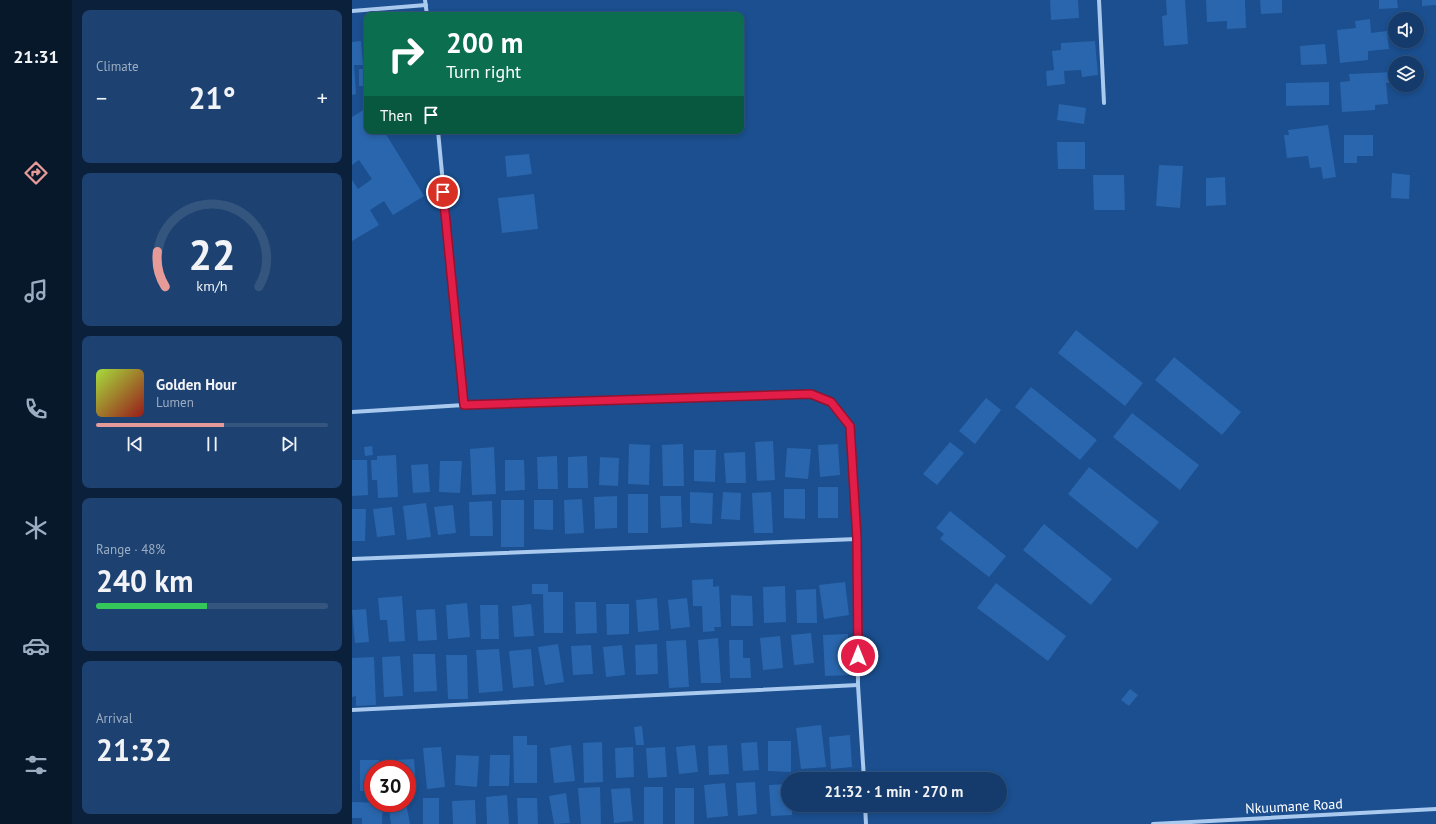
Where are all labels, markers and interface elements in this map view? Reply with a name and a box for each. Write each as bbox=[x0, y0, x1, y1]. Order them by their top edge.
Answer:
map controls bbox=[1388, 12, 1424, 92]
button: sound bbox=[1388, 12, 1424, 48]
text: 200 m bbox=[446, 24, 523, 61]
icon: right bbox=[380, 28, 432, 80]
text: 21:31 bbox=[13, 45, 59, 68]
button: layers bbox=[1388, 56, 1424, 92]
text: Climate bbox=[96, 58, 139, 75]
text: Turn right bbox=[446, 60, 521, 83]
text: 21° bbox=[188, 78, 236, 117]
text: − bbox=[96, 84, 107, 112]
text: + bbox=[317, 84, 328, 112]
icon: arrive bbox=[420, 104, 442, 126]
text: Then bbox=[380, 106, 412, 125]
icon: directions bbox=[22, 159, 50, 187]
pin bbox=[426, 175, 460, 209]
icon: arrive bbox=[432, 181, 454, 203]
text: 22 bbox=[188, 228, 236, 281]
text: km/h bbox=[196, 276, 228, 295]
icon: music bbox=[22, 277, 50, 305]
text: Golden Hour bbox=[156, 375, 236, 394]
text: Lumen bbox=[156, 394, 194, 411]
icon: phone bbox=[22, 395, 50, 423]
icon: previous bbox=[124, 433, 146, 455]
icon: pause bbox=[201, 433, 223, 455]
icon: next bbox=[278, 433, 300, 455]
icon: climate bbox=[22, 514, 50, 542]
text: Range · 48% bbox=[96, 541, 165, 558]
text: 240 km bbox=[96, 561, 194, 600]
icon: car bbox=[22, 632, 50, 660]
position arrow bbox=[837, 635, 879, 677]
text: Arrival bbox=[96, 710, 132, 727]
text: 21:32 bbox=[96, 730, 172, 769]
icon: filters bbox=[22, 751, 50, 779]
speed limit sign: 30 bbox=[364, 760, 416, 812]
text: 21:32 · 1 min · 270 m bbox=[825, 782, 963, 801]
street label: Nkuumane Road bbox=[1245, 794, 1343, 818]

